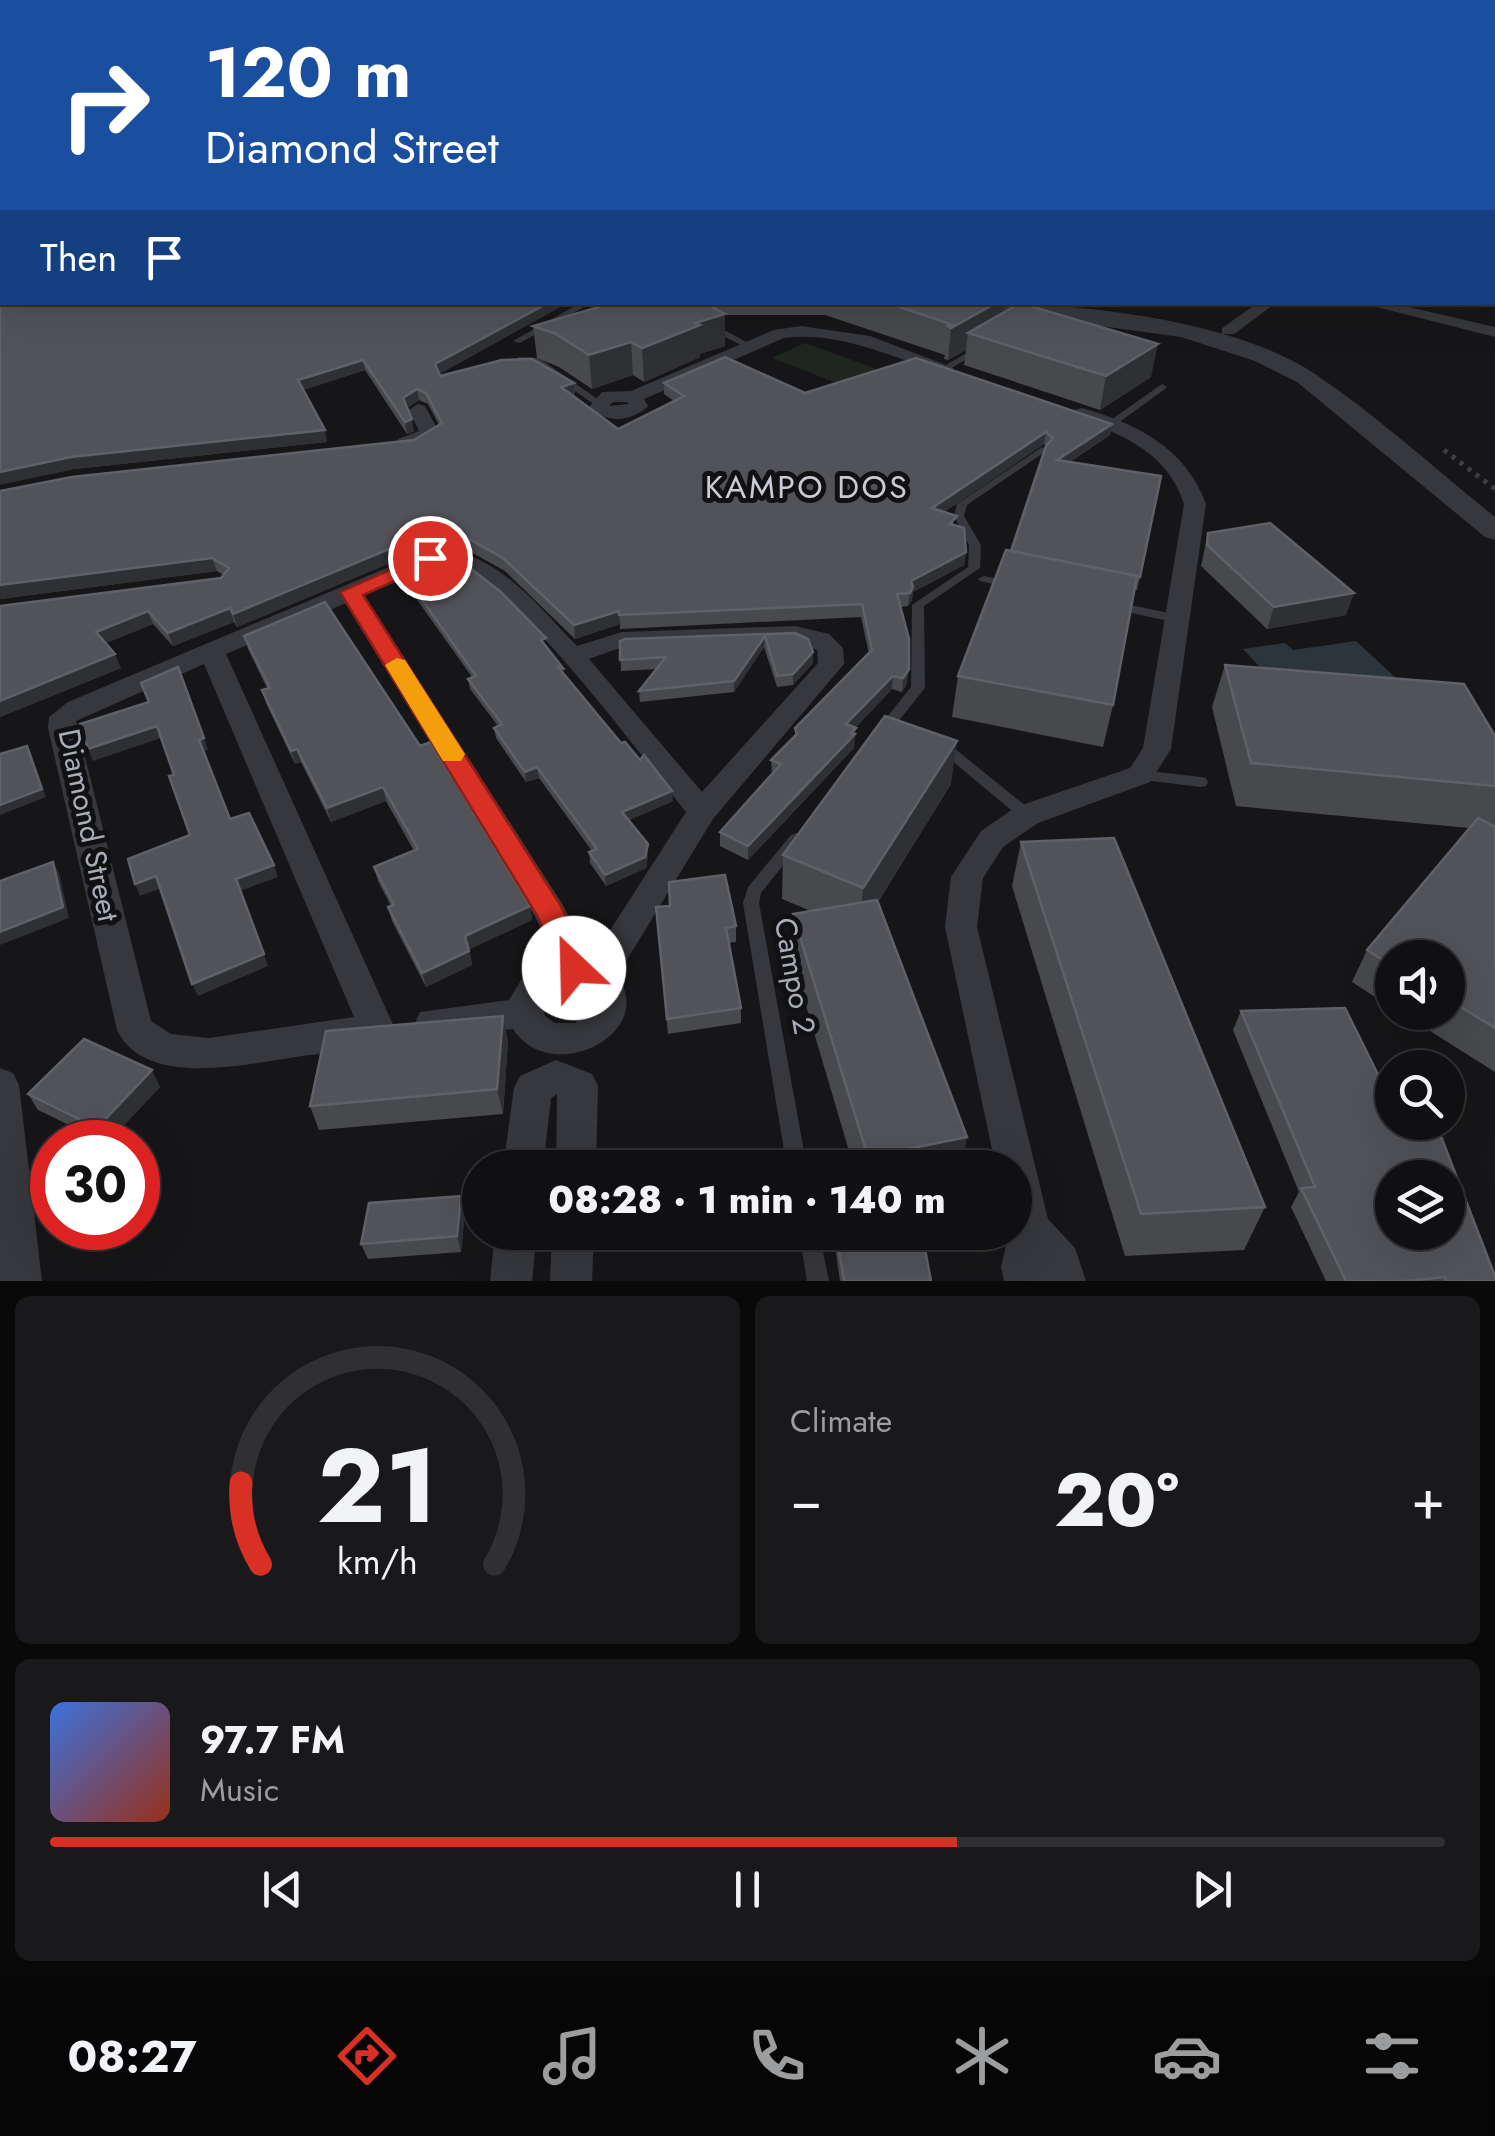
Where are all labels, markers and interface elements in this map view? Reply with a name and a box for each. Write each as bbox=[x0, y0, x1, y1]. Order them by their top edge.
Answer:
text: 120 m bbox=[205, 22, 411, 123]
icon: right bbox=[40, 40, 170, 170]
text: Diamond Street bbox=[205, 115, 499, 180]
text: Then bbox=[40, 230, 117, 285]
icon: arrive bbox=[137, 230, 192, 285]
district label: KAMPO DOS bbox=[705, 464, 909, 510]
pin bbox=[388, 516, 473, 601]
icon: arrive bbox=[403, 531, 458, 586]
street label: Diamond Street bbox=[48, 725, 131, 926]
street label: Campo 2 bbox=[764, 914, 826, 1038]
position arrow bbox=[522, 916, 626, 1020]
map controls bbox=[1375, 940, 1465, 1250]
button: sound bbox=[1375, 940, 1465, 1030]
button: search bbox=[1375, 1050, 1465, 1140]
speed limit sign: 30 bbox=[30, 1120, 160, 1250]
button: layers bbox=[1375, 1160, 1465, 1250]
text: 08:28 · 1 min · 140 m bbox=[548, 1172, 946, 1227]
text: Climate bbox=[790, 1398, 892, 1444]
text: 21 bbox=[317, 1411, 438, 1561]
text: 20° bbox=[1054, 1446, 1179, 1554]
text: − bbox=[790, 1460, 822, 1540]
text: + bbox=[1411, 1460, 1445, 1540]
text: km/h bbox=[337, 1536, 418, 1587]
text: 97.7 FM bbox=[200, 1712, 345, 1767]
text: Music bbox=[200, 1767, 279, 1813]
icon: previous bbox=[255, 1862, 310, 1917]
icon: pause bbox=[720, 1862, 775, 1917]
icon: next bbox=[1185, 1862, 1240, 1917]
icon: directions bbox=[332, 2021, 402, 2091]
icon: music bbox=[537, 2021, 607, 2091]
icon: phone bbox=[742, 2021, 812, 2091]
icon: climate bbox=[947, 2021, 1017, 2091]
icon: car bbox=[1152, 2021, 1222, 2091]
icon: filters bbox=[1357, 2021, 1427, 2091]
text: 08:27 bbox=[68, 2024, 197, 2089]

